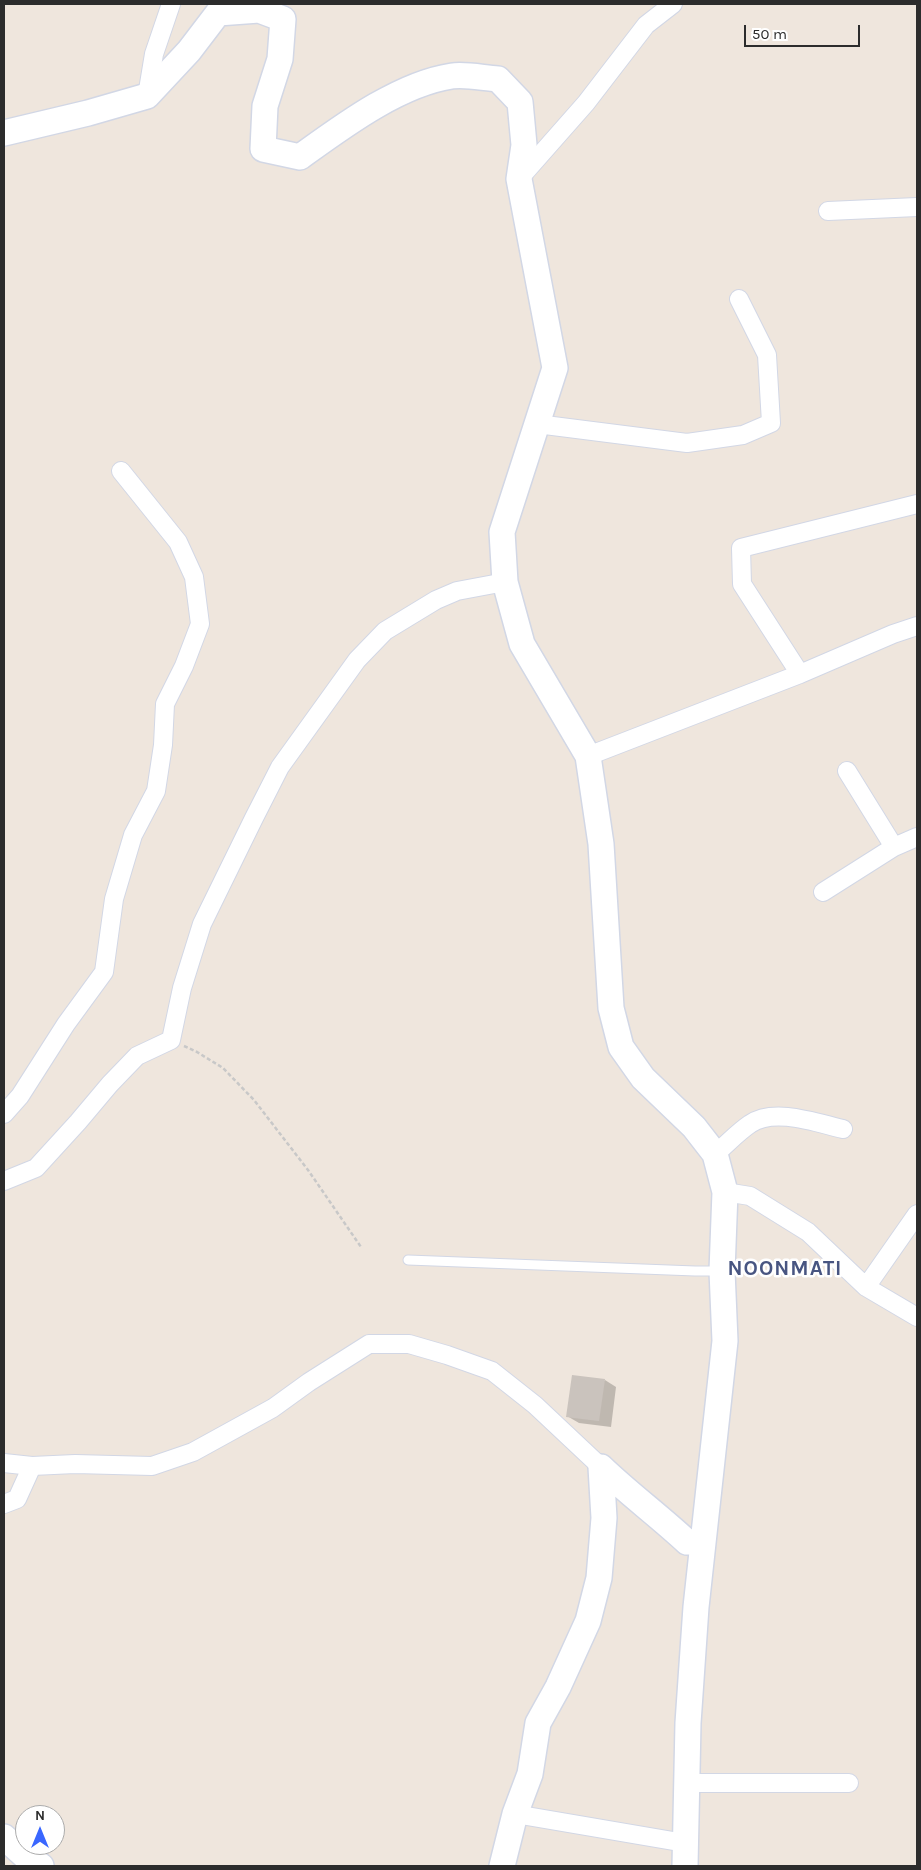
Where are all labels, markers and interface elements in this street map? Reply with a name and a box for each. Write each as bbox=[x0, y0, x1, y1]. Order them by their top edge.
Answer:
scale bar bbox=[746, 15, 862, 47]
text: 50 m bbox=[752, 25, 787, 43]
district label: NOONMATI bbox=[727, 1256, 843, 1282]
north arrow bbox=[15, 1805, 65, 1855]
text: N bbox=[35, 1807, 45, 1824]

